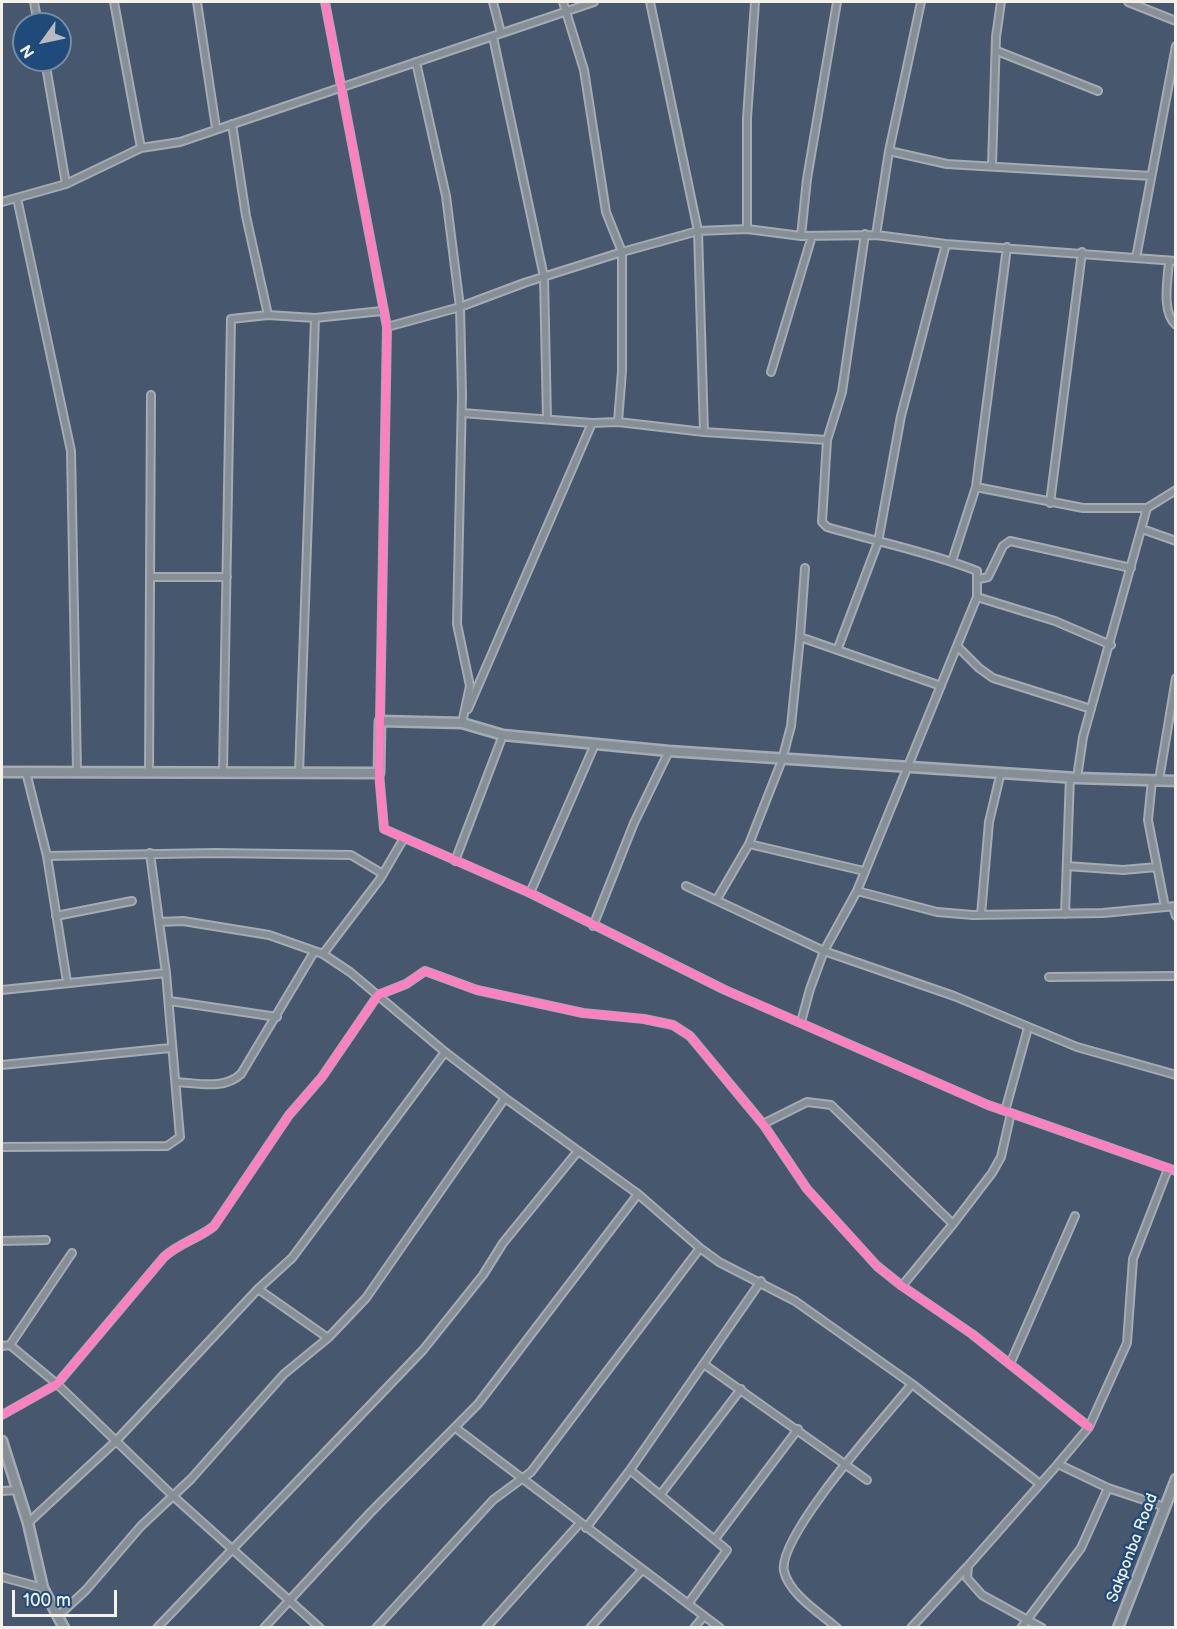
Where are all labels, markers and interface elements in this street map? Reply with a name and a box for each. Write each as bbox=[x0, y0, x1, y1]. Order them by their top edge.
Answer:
north arrow bbox=[12, 12, 72, 72]
text: N bbox=[17, 41, 39, 61]
street label: Sakponba Road bbox=[1103, 1491, 1163, 1605]
scale bar bbox=[15, 1578, 120, 1616]
text: 100 m bbox=[23, 1590, 71, 1611]

